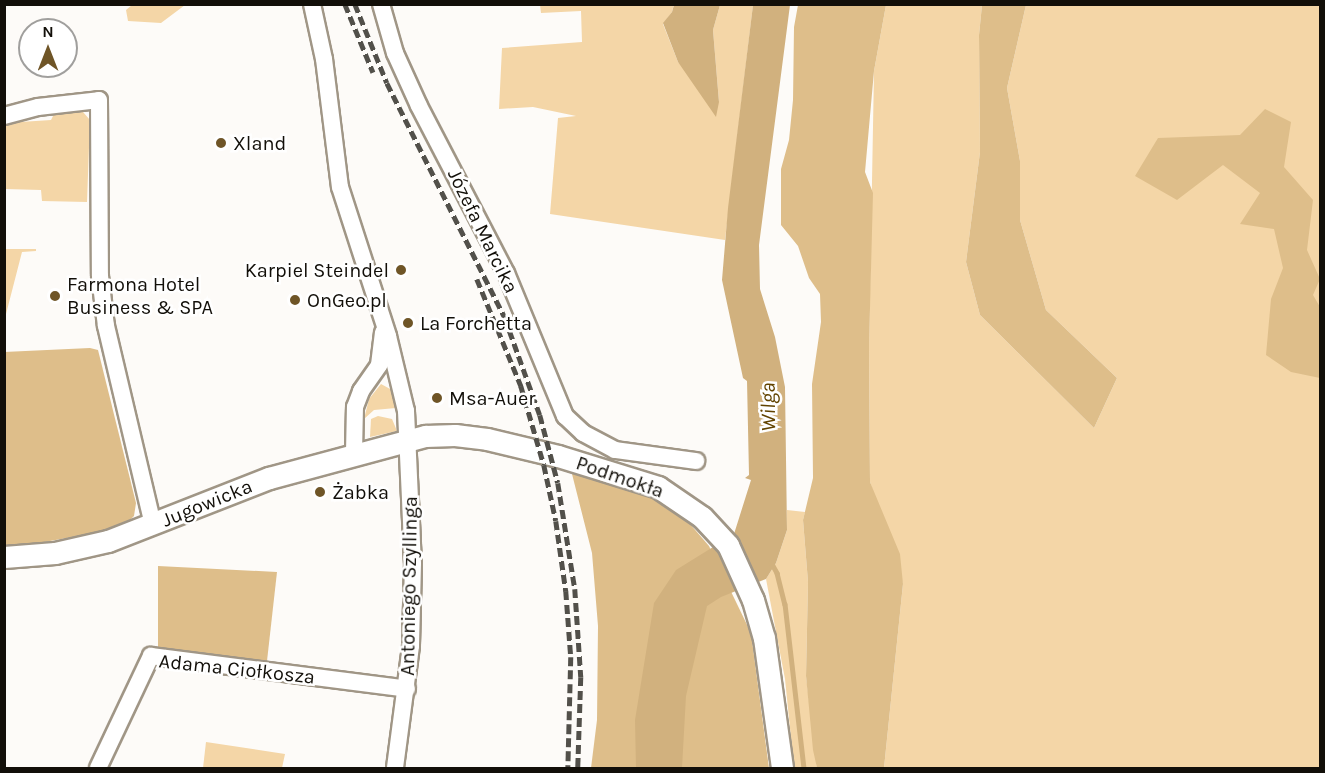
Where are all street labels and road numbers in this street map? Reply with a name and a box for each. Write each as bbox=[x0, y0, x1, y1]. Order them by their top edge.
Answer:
street label: Józefa Marcika bbox=[443, 165, 523, 297]
street label: Podmokła bbox=[573, 451, 667, 503]
street label: Jugowicka bbox=[158, 474, 256, 532]
street label: Antoniego Szyllinga bbox=[395, 496, 423, 676]
street label: Adama Ciołkosza bbox=[158, 649, 316, 689]

